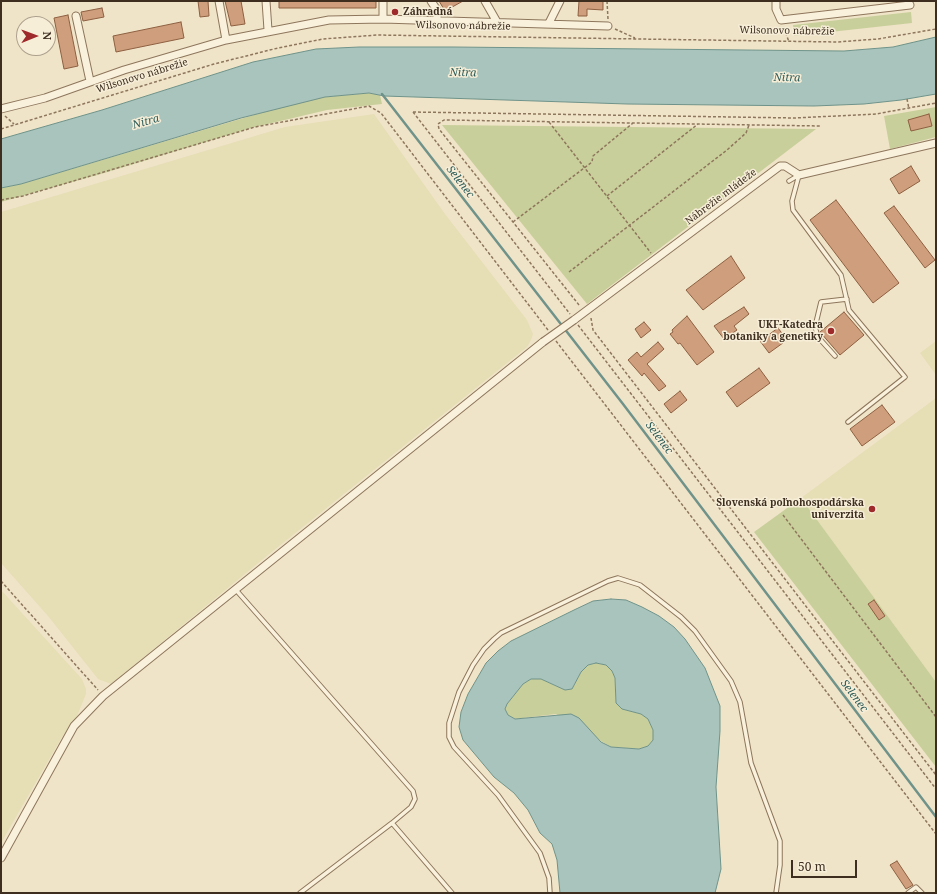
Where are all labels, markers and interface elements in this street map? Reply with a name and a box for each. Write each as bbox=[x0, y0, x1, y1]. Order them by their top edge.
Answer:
place label: Záhradná bbox=[403, 6, 453, 18]
marker: Záhradná bbox=[390, 7, 400, 17]
north arrow bbox=[16, 16, 56, 56]
street label: Wilsonovo nábrežie bbox=[415, 19, 511, 33]
street label: Wilsonovo nábrežie bbox=[739, 24, 835, 38]
text: N bbox=[40, 31, 55, 40]
street label: Wilsonovo nábrežie bbox=[95, 56, 189, 96]
water label: Nitra bbox=[449, 66, 477, 80]
water label: Nitra bbox=[773, 71, 801, 85]
water label: Nitra bbox=[131, 112, 161, 132]
water label: Selenec bbox=[443, 163, 477, 201]
street label: Nábrežie mládeže bbox=[683, 166, 759, 228]
place label: UKF-Katedra botaniky a genetiky bbox=[723, 319, 823, 342]
marker: UKF-Katedra botaniky a genetiky bbox=[826, 326, 836, 336]
water label: Selenec bbox=[642, 419, 676, 457]
place label: Slovenská poľnohospodárska univerzita bbox=[716, 497, 864, 520]
marker: Slovenská poľnohospodárska univerzita bbox=[867, 504, 877, 514]
water label: Selenec bbox=[837, 677, 871, 715]
scale bar bbox=[793, 852, 859, 878]
text: 50 m bbox=[798, 858, 826, 875]

